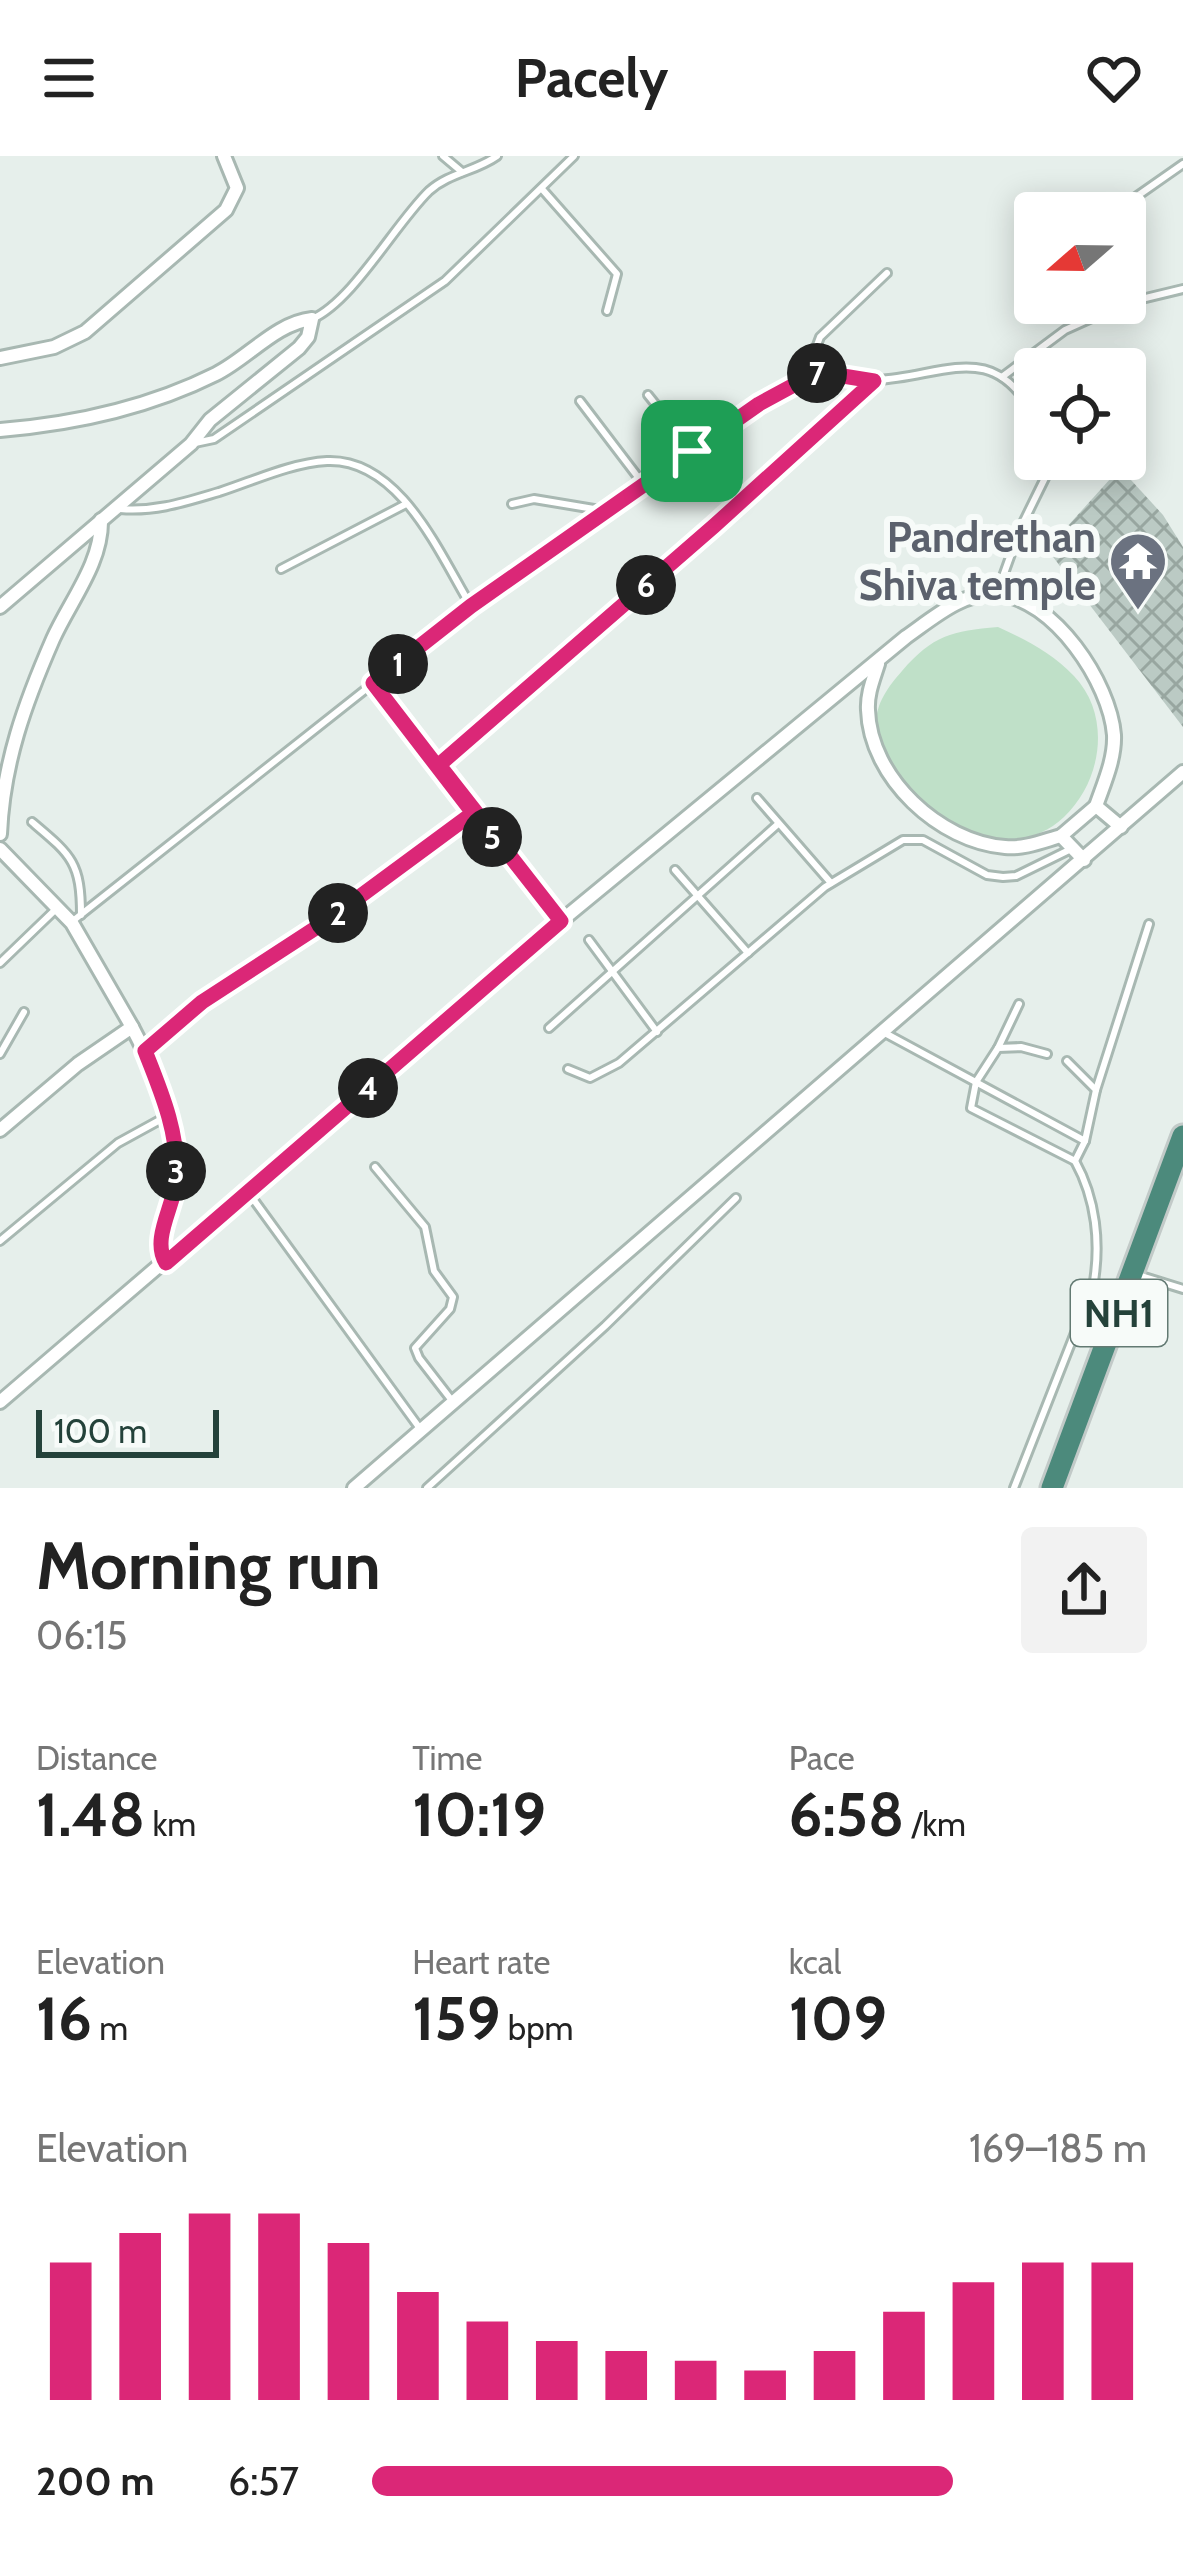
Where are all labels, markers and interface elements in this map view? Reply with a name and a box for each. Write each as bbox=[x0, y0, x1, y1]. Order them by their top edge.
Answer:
icon: menu bbox=[36, 45, 102, 111]
text: Pacely bbox=[515, 45, 668, 111]
icon: heart bbox=[1081, 45, 1147, 111]
north arrow bbox=[1014, 192, 1146, 324]
map controls bbox=[1014, 192, 1146, 480]
pin: 7 bbox=[787, 343, 847, 403]
button: locate bbox=[1014, 348, 1146, 480]
text: 7 bbox=[809, 353, 825, 393]
pin bbox=[641, 400, 743, 502]
icon: arrive bbox=[659, 418, 725, 484]
place label: Pandrethan Shiva temple bbox=[859, 511, 1096, 611]
temple icon: Pandrethan Shiva temple bbox=[1107, 530, 1169, 612]
pin: 6 bbox=[616, 555, 676, 615]
text: 6 bbox=[637, 565, 655, 605]
pin: 1 bbox=[368, 634, 428, 694]
text: 1 bbox=[392, 644, 404, 684]
pin: 5 bbox=[462, 807, 522, 867]
text: 5 bbox=[483, 817, 501, 857]
pin: 2 bbox=[308, 883, 368, 943]
text: 2 bbox=[329, 893, 347, 933]
pin: 4 bbox=[338, 1058, 398, 1118]
text: 4 bbox=[358, 1068, 378, 1108]
pin: 3 bbox=[146, 1141, 206, 1201]
text: 3 bbox=[167, 1151, 185, 1191]
road number: NH1 bbox=[1071, 1280, 1167, 1346]
scale bar bbox=[36, 1404, 219, 1457]
text: 100 m bbox=[54, 1411, 147, 1451]
text: Morning run bbox=[36, 1525, 381, 1606]
button: share bbox=[1021, 1527, 1147, 1653]
text: 06:15 bbox=[36, 1611, 127, 1659]
text: Distance bbox=[36, 1738, 157, 1778]
text: Time bbox=[412, 1738, 482, 1778]
text: Pace bbox=[789, 1738, 855, 1778]
text: 1.48 bbox=[36, 1778, 145, 1851]
text: 10:19 bbox=[412, 1778, 546, 1851]
text: 6:58 bbox=[789, 1778, 904, 1851]
text: km bbox=[145, 1804, 196, 1844]
text: /km bbox=[904, 1804, 966, 1844]
text: Elevation bbox=[36, 1942, 165, 1982]
text: Heart rate bbox=[412, 1942, 550, 1982]
text: kcal bbox=[789, 1942, 841, 1982]
text: 16 bbox=[36, 1982, 92, 2055]
text: 159 bbox=[412, 1982, 500, 2055]
text: 109 bbox=[789, 1982, 887, 2055]
text: m bbox=[92, 2008, 128, 2048]
text: bpm bbox=[500, 2008, 573, 2048]
text: Elevation bbox=[36, 2124, 188, 2172]
text: 169–185 m bbox=[969, 2124, 1147, 2172]
text: 200 m bbox=[36, 2457, 154, 2505]
text: 6:57 bbox=[228, 2457, 299, 2505]

